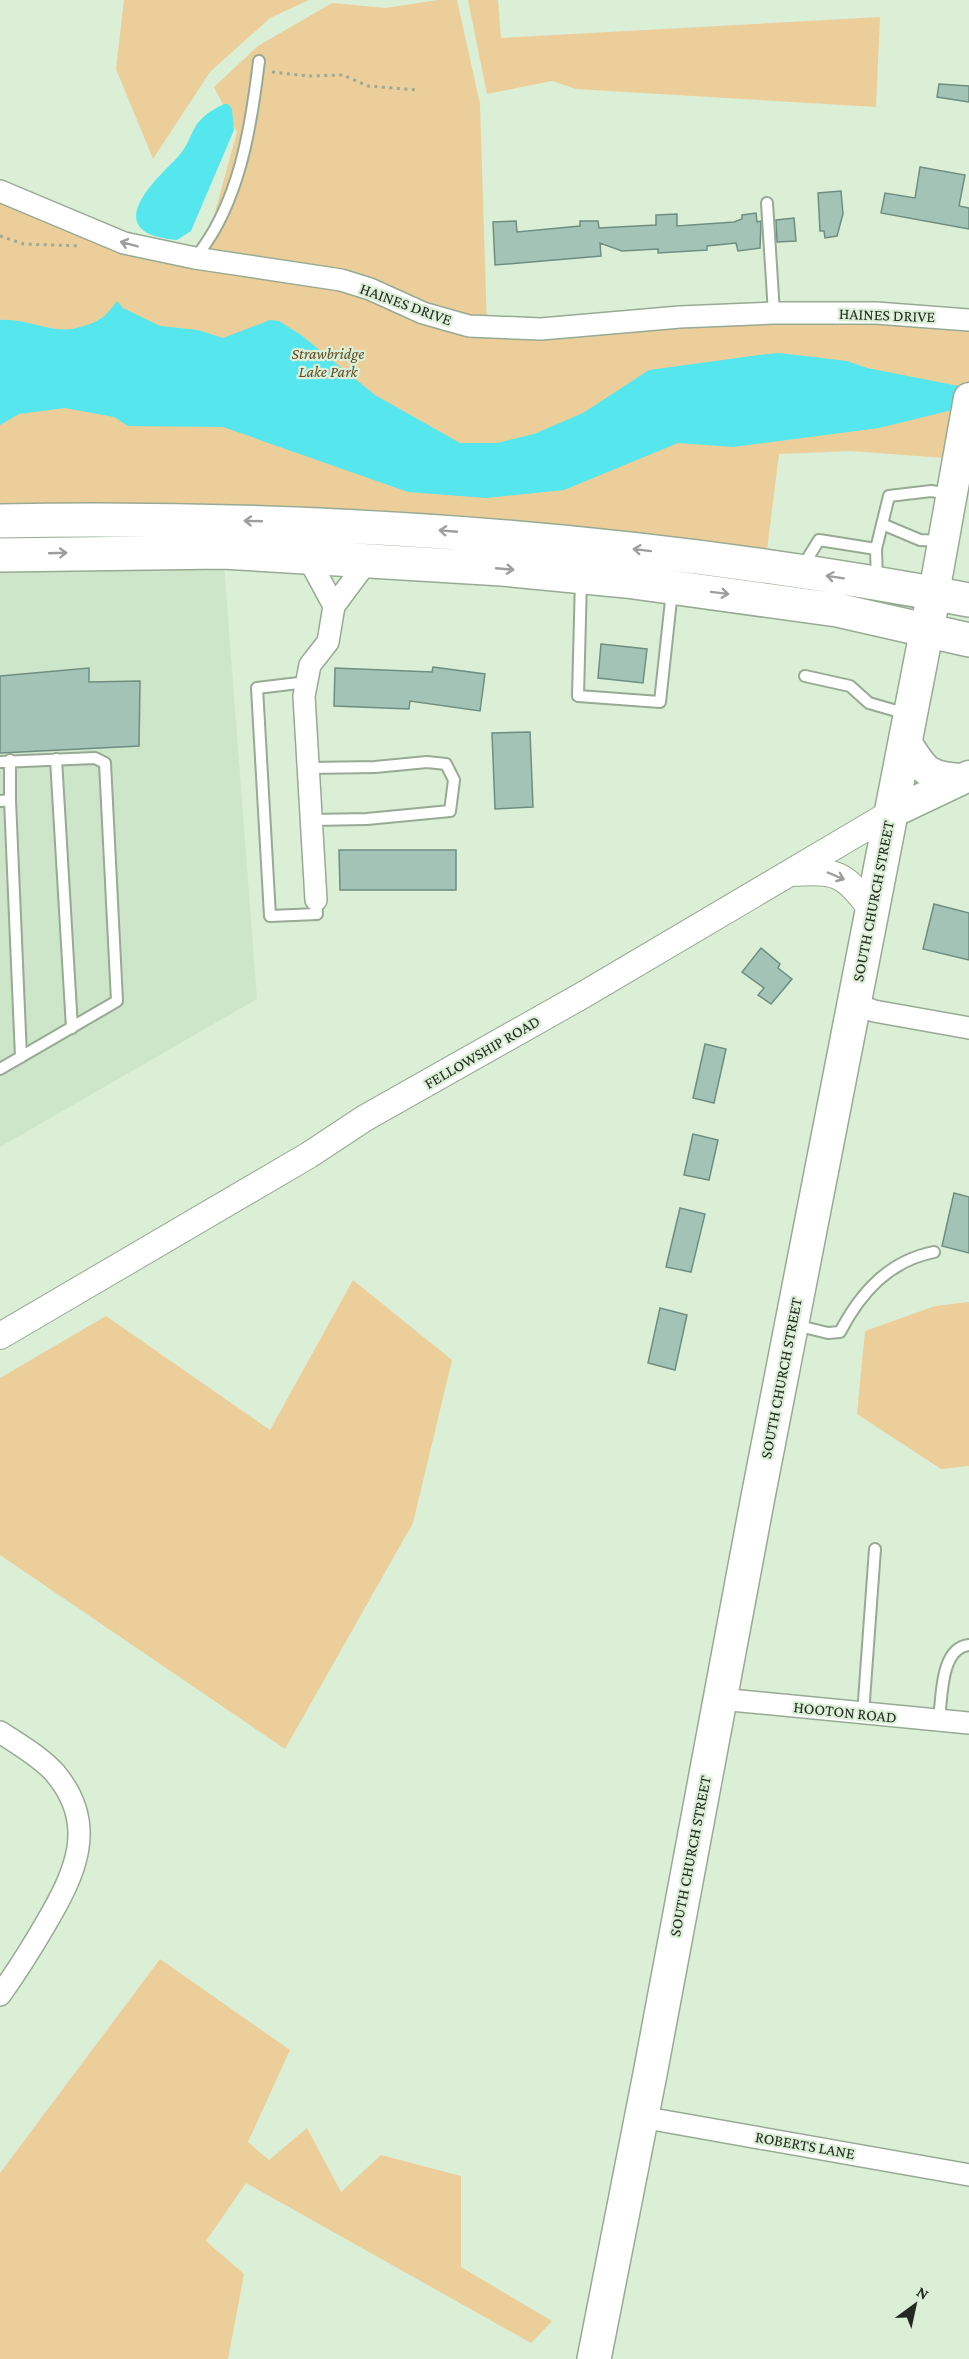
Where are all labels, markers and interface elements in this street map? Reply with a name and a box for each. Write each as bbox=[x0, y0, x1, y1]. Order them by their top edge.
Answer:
one-way arrow bbox=[120, 238, 139, 249]
street label: HAINES DRIVE bbox=[358, 280, 454, 329]
street label: HAINES DRIVE bbox=[839, 305, 936, 325]
park label: Strawbridge Lake Park bbox=[292, 345, 364, 380]
one-way arrow bbox=[244, 516, 264, 527]
one-way arrow bbox=[439, 525, 459, 536]
one-way arrow bbox=[633, 544, 653, 555]
one-way arrow bbox=[48, 548, 68, 559]
one-way arrow bbox=[494, 564, 514, 575]
one-way arrow bbox=[826, 571, 846, 582]
one-way arrow bbox=[709, 588, 729, 599]
street label: SOUTH CHURCH STREET bbox=[849, 819, 897, 983]
one-way arrow bbox=[827, 871, 845, 882]
street label: FELLOWSHIP ROAD bbox=[421, 1012, 543, 1092]
street label: SOUTH CHURCH STREET bbox=[757, 1296, 805, 1460]
street label: HOOTON ROAD bbox=[793, 1698, 897, 1726]
street label: SOUTH CHURCH STREET bbox=[666, 1774, 714, 1938]
street label: ROBERTS LANE bbox=[754, 2128, 856, 2162]
north arrow bbox=[885, 2275, 945, 2335]
text: N bbox=[914, 2283, 932, 2303]

